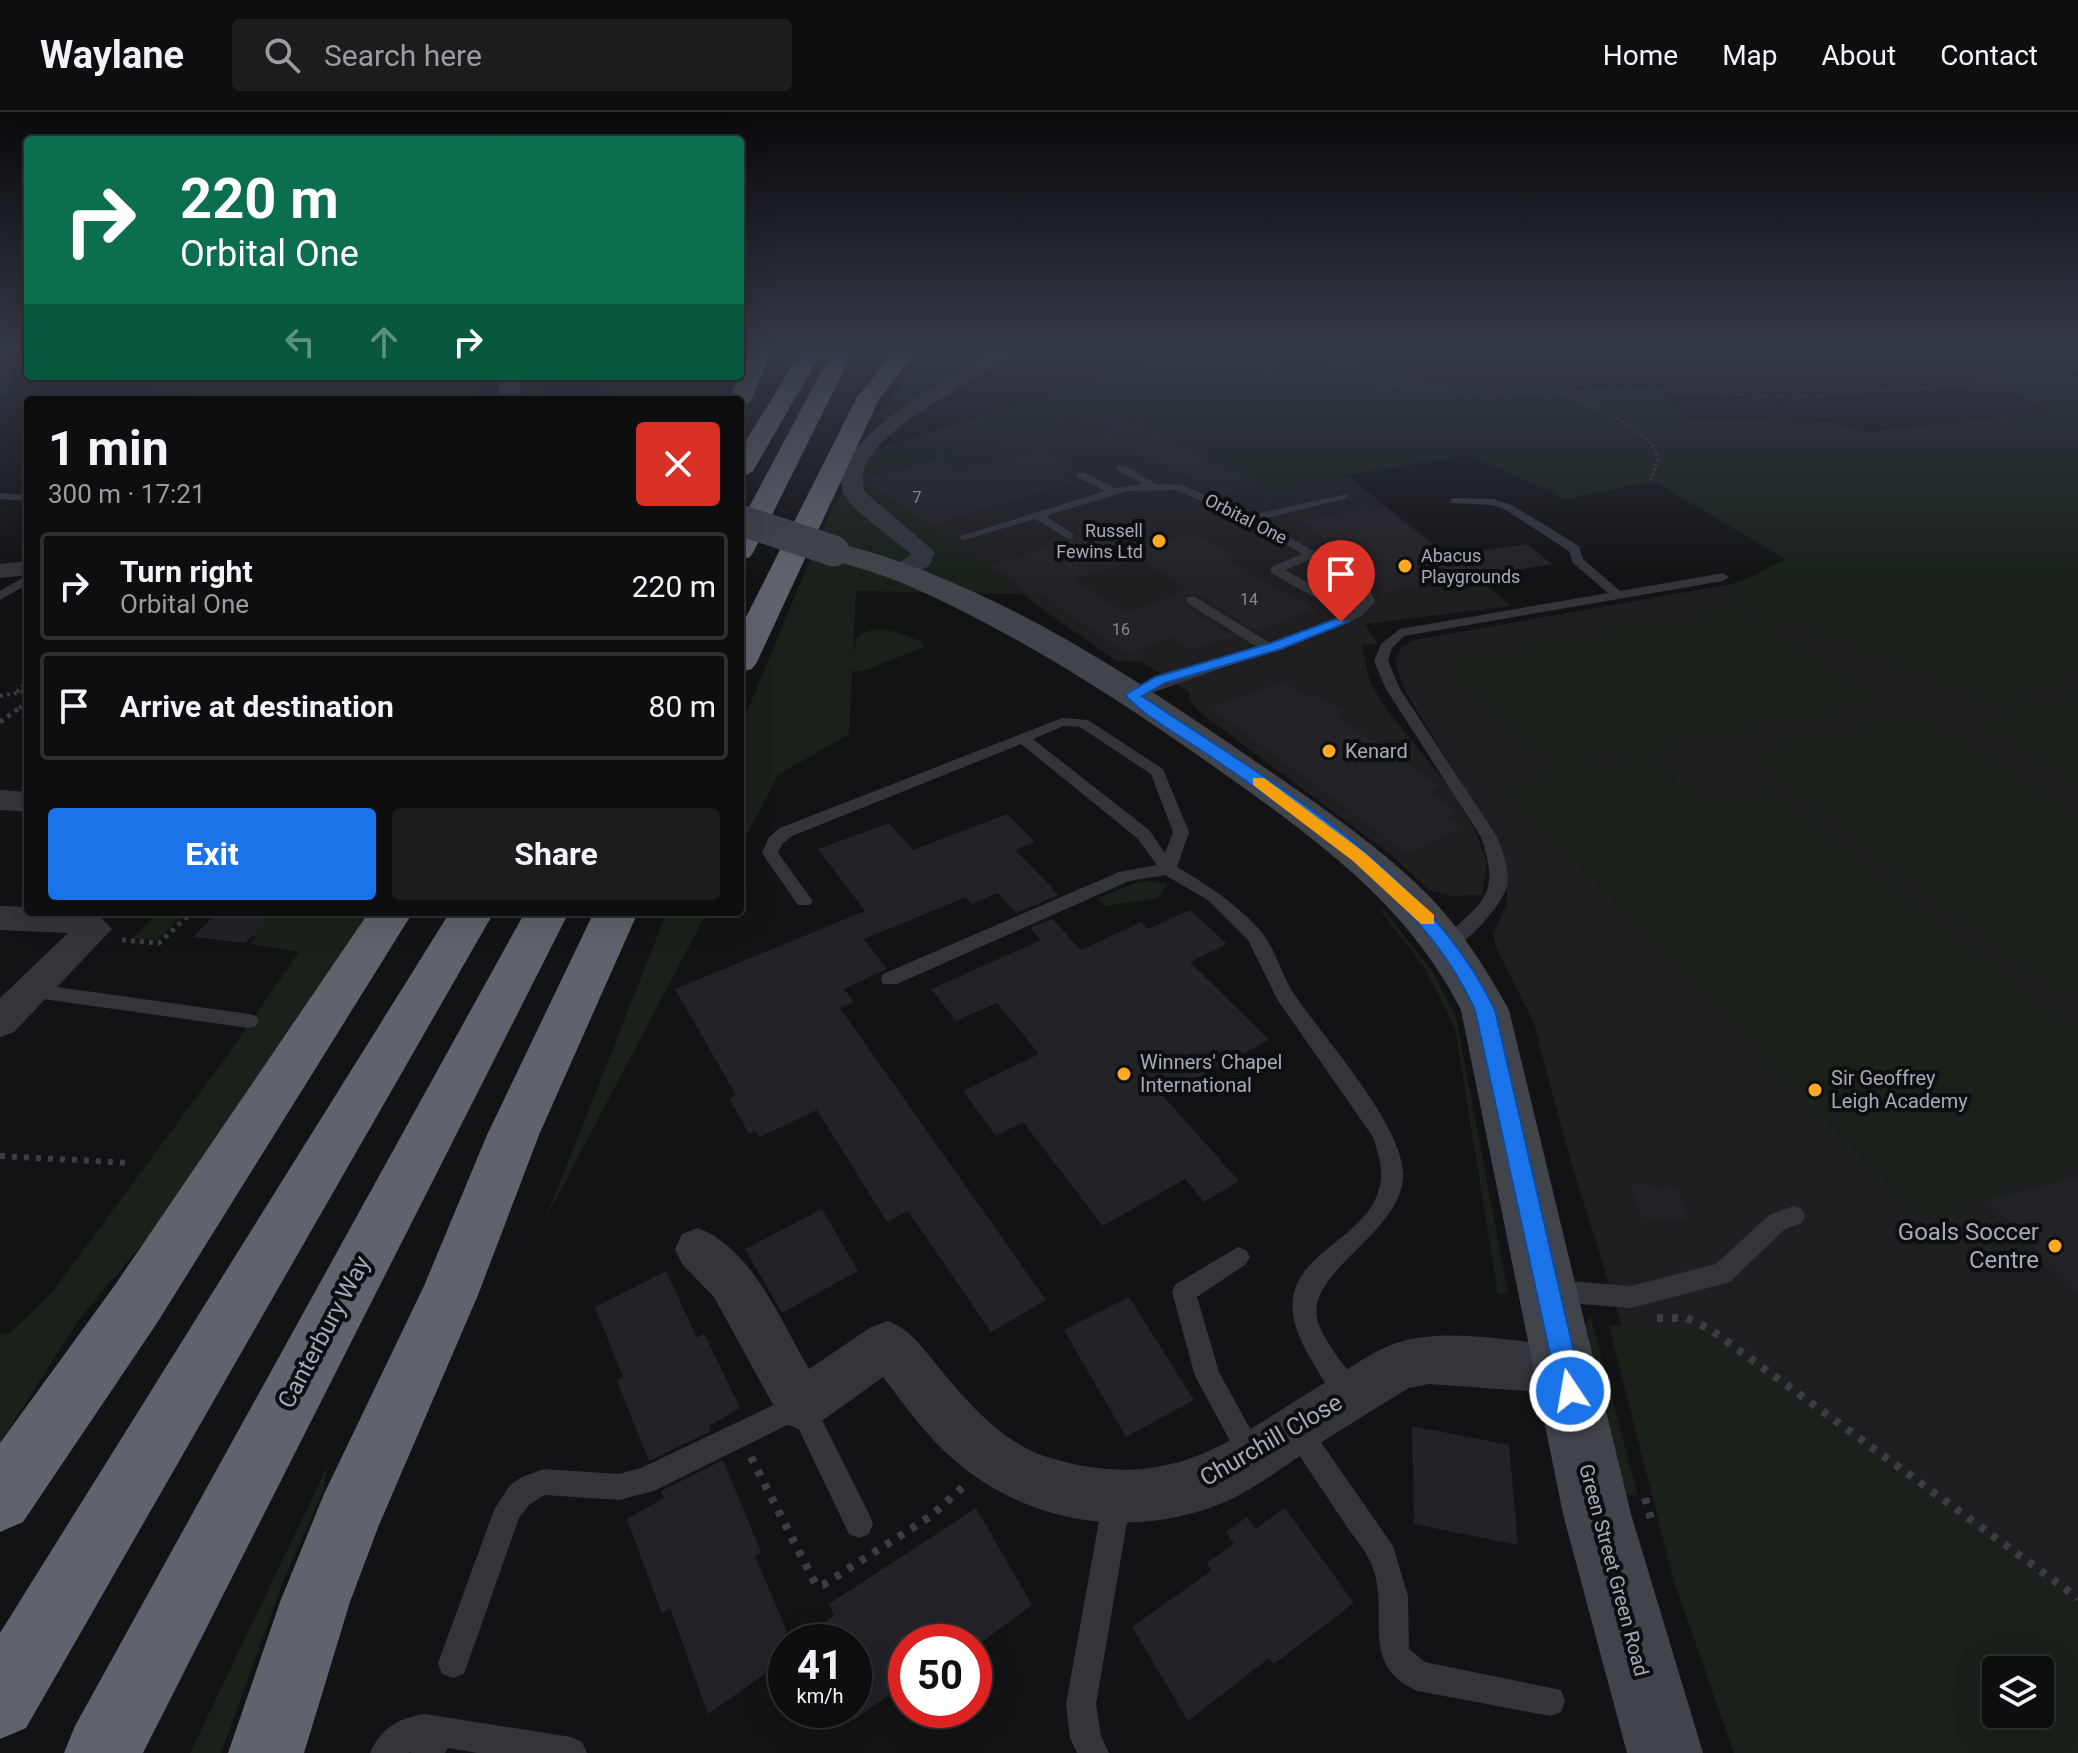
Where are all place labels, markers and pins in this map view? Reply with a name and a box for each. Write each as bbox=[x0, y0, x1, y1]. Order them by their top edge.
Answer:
place label: Russell Fewins Ltd bbox=[1056, 520, 1143, 562]
marker: Russell Fewins Ltd bbox=[1150, 532, 1168, 550]
pin bbox=[1307, 540, 1375, 622]
place label: Abacus Playgrounds bbox=[1421, 545, 1520, 587]
marker: Abacus Playgrounds bbox=[1396, 557, 1414, 575]
place label: Kenard bbox=[1345, 739, 1408, 763]
marker: Kenard bbox=[1320, 742, 1338, 760]
place label: Winners' Chapel International bbox=[1140, 1050, 1282, 1097]
marker: Winners' Chapel International bbox=[1115, 1065, 1133, 1083]
place label: Sir Geoffrey Leigh Academy bbox=[1831, 1066, 1968, 1113]
marker: Sir Geoffrey Leigh Academy bbox=[1806, 1081, 1824, 1099]
place label: Goals Soccer Centre bbox=[1898, 1218, 2039, 1274]
marker: Goals Soccer Centre bbox=[2046, 1237, 2064, 1255]

